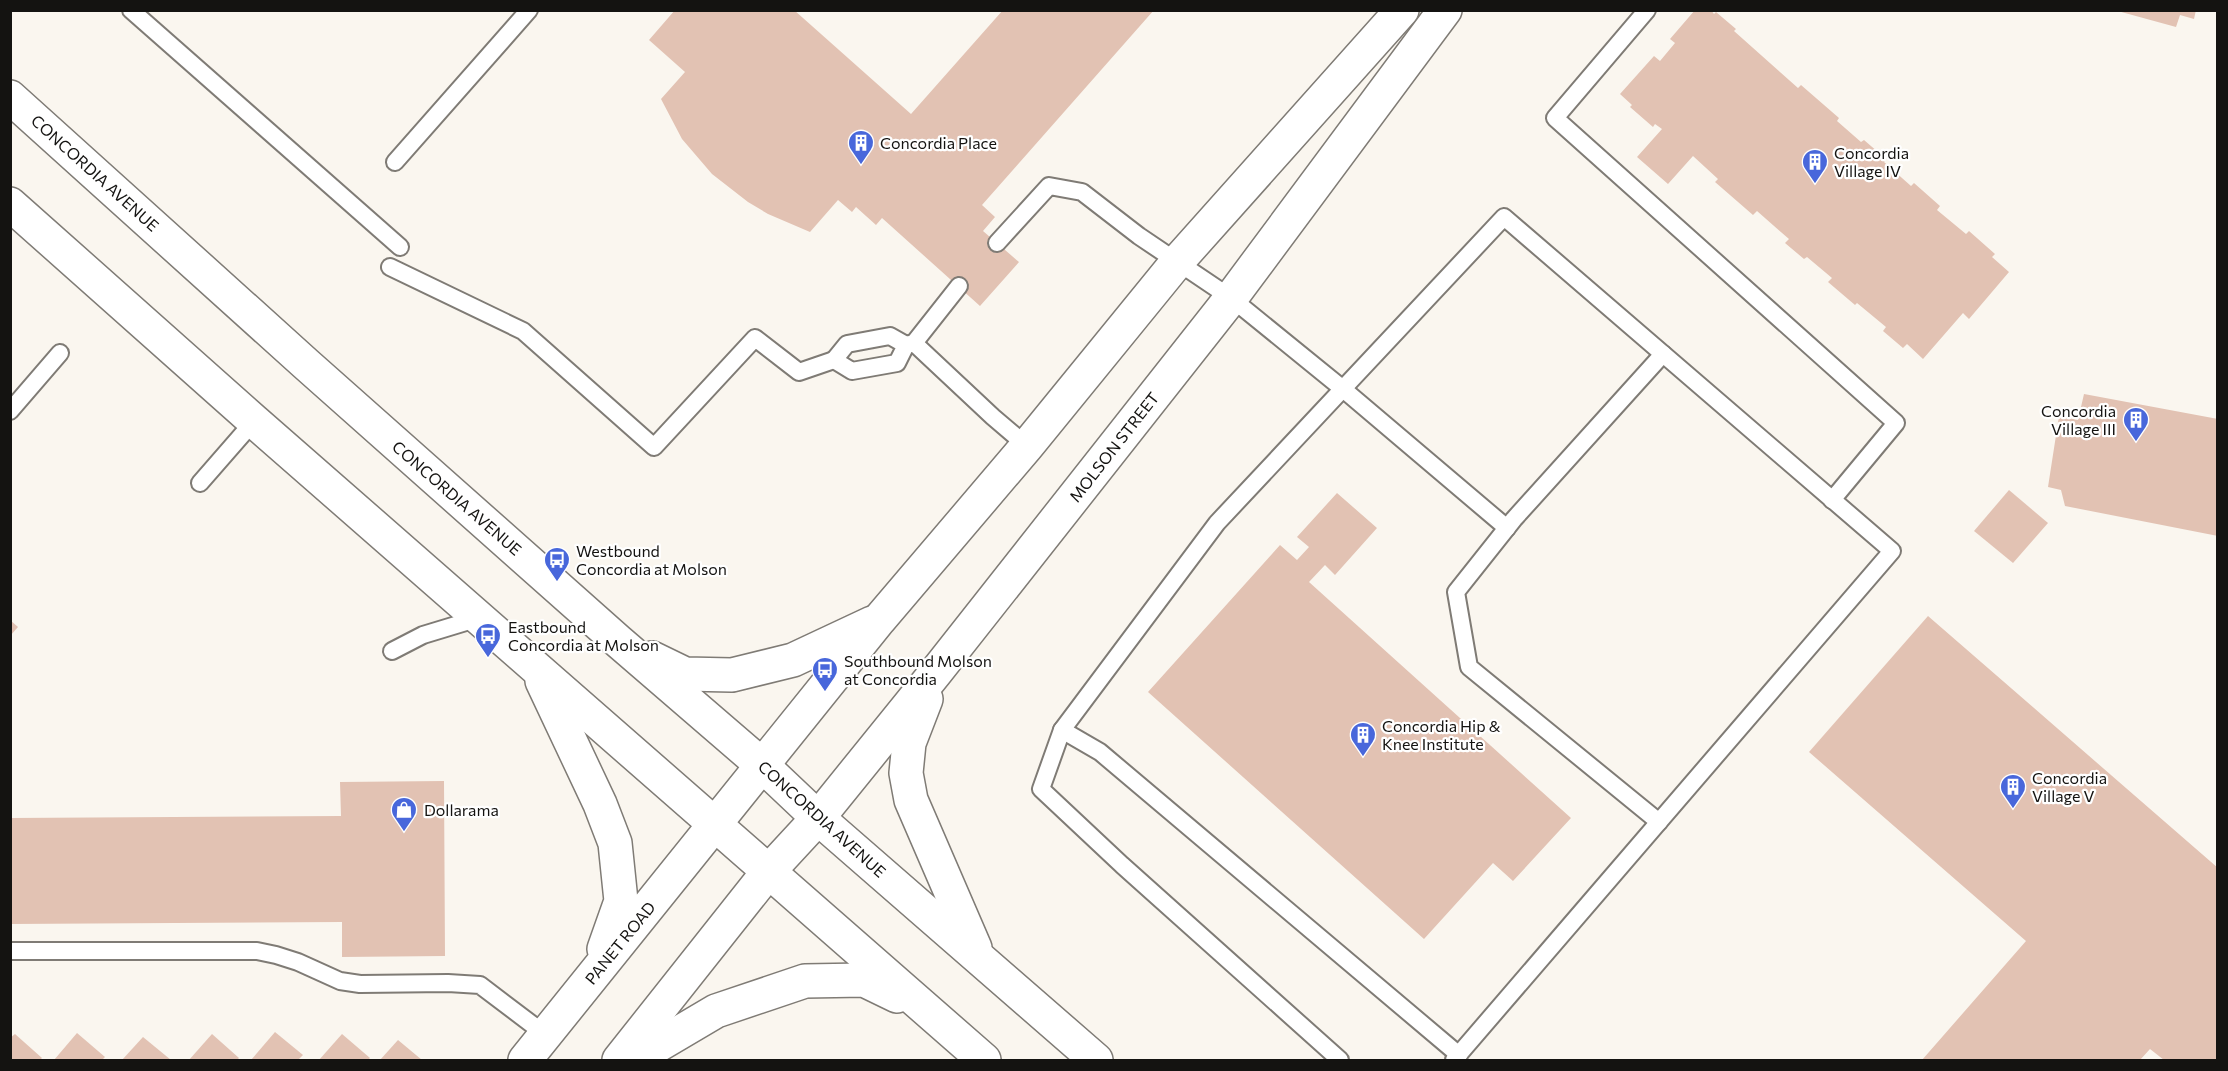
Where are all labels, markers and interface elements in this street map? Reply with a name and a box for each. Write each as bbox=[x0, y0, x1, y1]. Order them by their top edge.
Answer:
street label: CONCORDIA AVENUE bbox=[28, 110, 163, 235]
building icon: Concordia Place bbox=[846, 128, 876, 166]
place label: Concordia Place bbox=[880, 133, 997, 152]
place label: Concordia Village IV bbox=[1834, 143, 1909, 180]
building icon: Concordia Village IV bbox=[1800, 147, 1830, 185]
street label: MOLSON STREET bbox=[1065, 388, 1162, 505]
place label: Concordia Village III bbox=[2041, 401, 2116, 438]
building icon: Concordia Village III bbox=[2121, 405, 2151, 443]
street label: CONCORDIA AVENUE bbox=[389, 436, 526, 559]
place label: Westbound Concordia at Molson bbox=[576, 541, 727, 578]
bus stop icon: Westbound Concordia at Molson bbox=[542, 545, 572, 583]
place label: Eastbound Concordia at Molson bbox=[508, 617, 659, 654]
bus stop icon: Eastbound Concordia at Molson bbox=[473, 621, 503, 659]
place label: Southbound Molson at Concordia bbox=[844, 651, 992, 688]
bus stop icon: Southbound Molson at Concordia bbox=[810, 655, 840, 693]
place label: Concordia Hip & Knee Institute bbox=[1382, 716, 1501, 753]
building icon: Concordia Hip & Knee Institute bbox=[1348, 720, 1378, 758]
street label: CONCORDIA AVENUE bbox=[755, 756, 890, 881]
place label: Concordia Village V bbox=[2032, 768, 2107, 805]
building icon: Concordia Village V bbox=[1998, 772, 2028, 810]
shop icon: Dollarama bbox=[389, 795, 419, 833]
place label: Dollarama bbox=[424, 800, 499, 819]
street label: PANET ROAD bbox=[580, 897, 659, 988]

